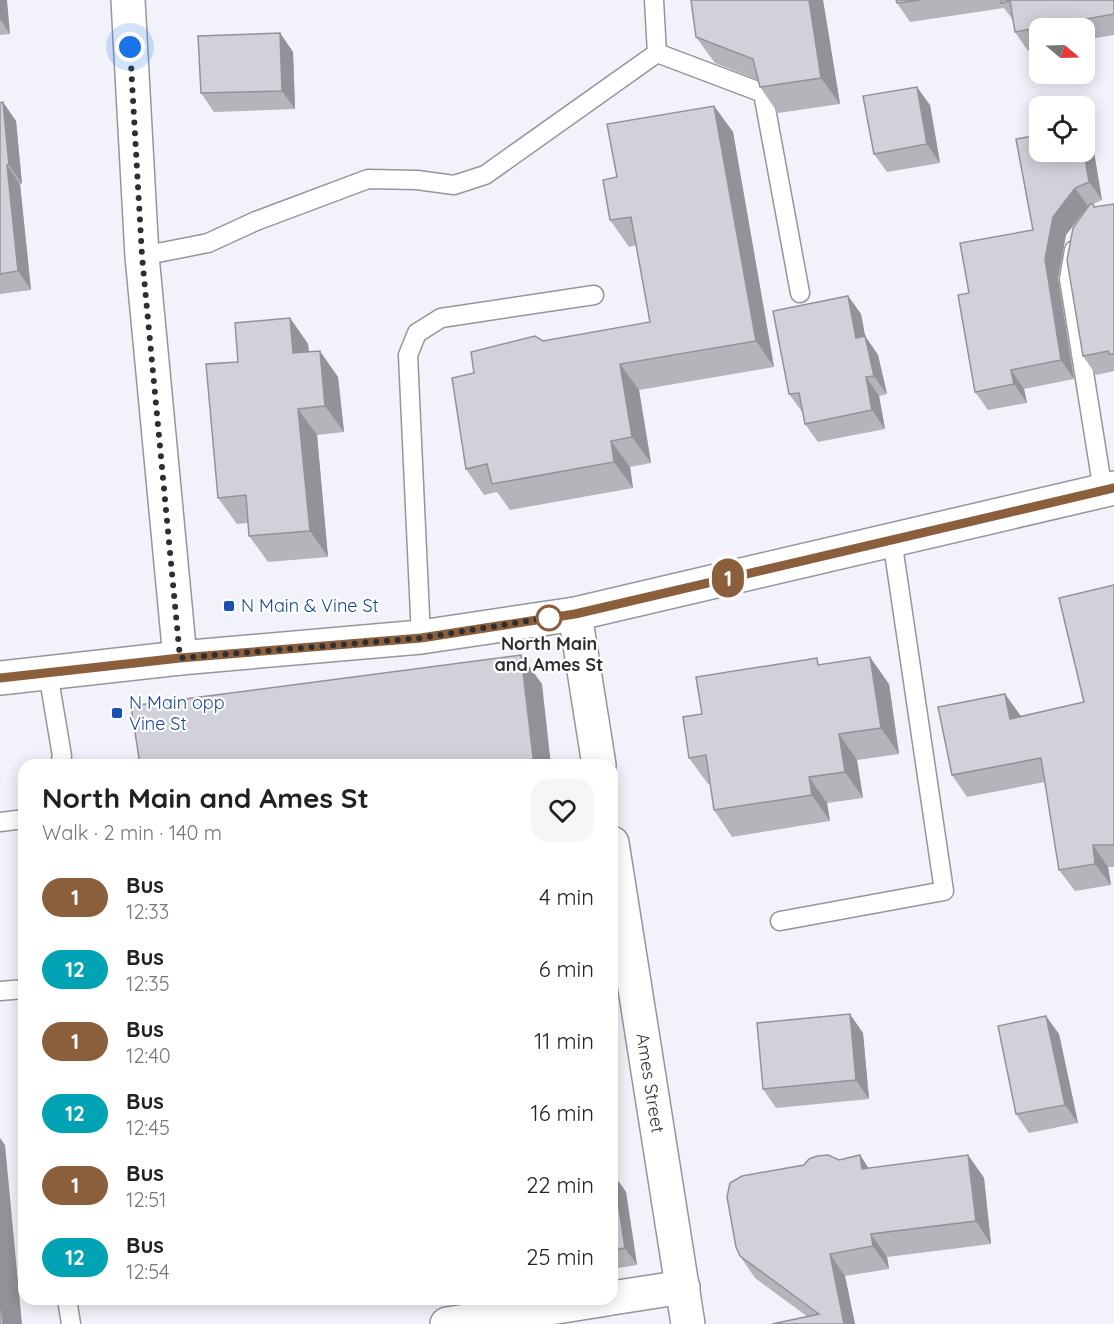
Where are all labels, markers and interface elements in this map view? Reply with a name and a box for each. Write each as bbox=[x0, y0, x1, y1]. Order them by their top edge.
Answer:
north arrow bbox=[1029, 18, 1095, 84]
map controls bbox=[1029, 18, 1095, 162]
your location bbox=[115, 32, 145, 62]
button: locate bbox=[1029, 96, 1095, 162]
line badge: 1 bbox=[708, 558, 748, 598]
text: 1 bbox=[724, 565, 732, 591]
place label: N Main & Vine St bbox=[241, 594, 379, 617]
marker: N Main & Vine St bbox=[222, 599, 236, 613]
marker: North Main and Ames St bbox=[536, 605, 562, 631]
place label: North Main and Ames St bbox=[495, 632, 603, 676]
place label: N Main opp Vine St bbox=[129, 691, 225, 735]
marker: N Main opp Vine St bbox=[110, 706, 124, 720]
button: heart bbox=[531, 779, 594, 842]
text: North Main and Ames St bbox=[42, 780, 369, 815]
text: Walk · 2 min · 140 m bbox=[42, 820, 222, 845]
text: Bus bbox=[126, 871, 164, 899]
text: 4 min bbox=[539, 883, 594, 911]
text: 1 bbox=[71, 884, 79, 910]
text: 12:33 bbox=[126, 899, 169, 924]
text: Bus bbox=[126, 943, 164, 971]
text: 6 min bbox=[539, 955, 594, 983]
text: 12 bbox=[65, 956, 85, 982]
text: 12:35 bbox=[126, 971, 170, 996]
text: Bus bbox=[126, 1015, 164, 1043]
text: 11 min bbox=[534, 1027, 594, 1055]
text: 1 bbox=[71, 1028, 79, 1054]
street label: Ames Street bbox=[631, 1031, 670, 1134]
text: 12:40 bbox=[126, 1043, 171, 1068]
text: Bus bbox=[126, 1087, 164, 1115]
text: 16 min bbox=[531, 1099, 594, 1127]
text: 12 bbox=[65, 1100, 85, 1126]
text: 12:45 bbox=[126, 1115, 170, 1140]
text: Bus bbox=[126, 1159, 164, 1187]
text: 22 min bbox=[526, 1171, 594, 1199]
text: 1 bbox=[71, 1172, 79, 1198]
text: 12:51 bbox=[126, 1187, 167, 1212]
text: Bus bbox=[126, 1231, 164, 1259]
text: 25 min bbox=[526, 1243, 594, 1271]
text: 12 bbox=[65, 1244, 85, 1270]
text: 12:54 bbox=[126, 1259, 170, 1284]

